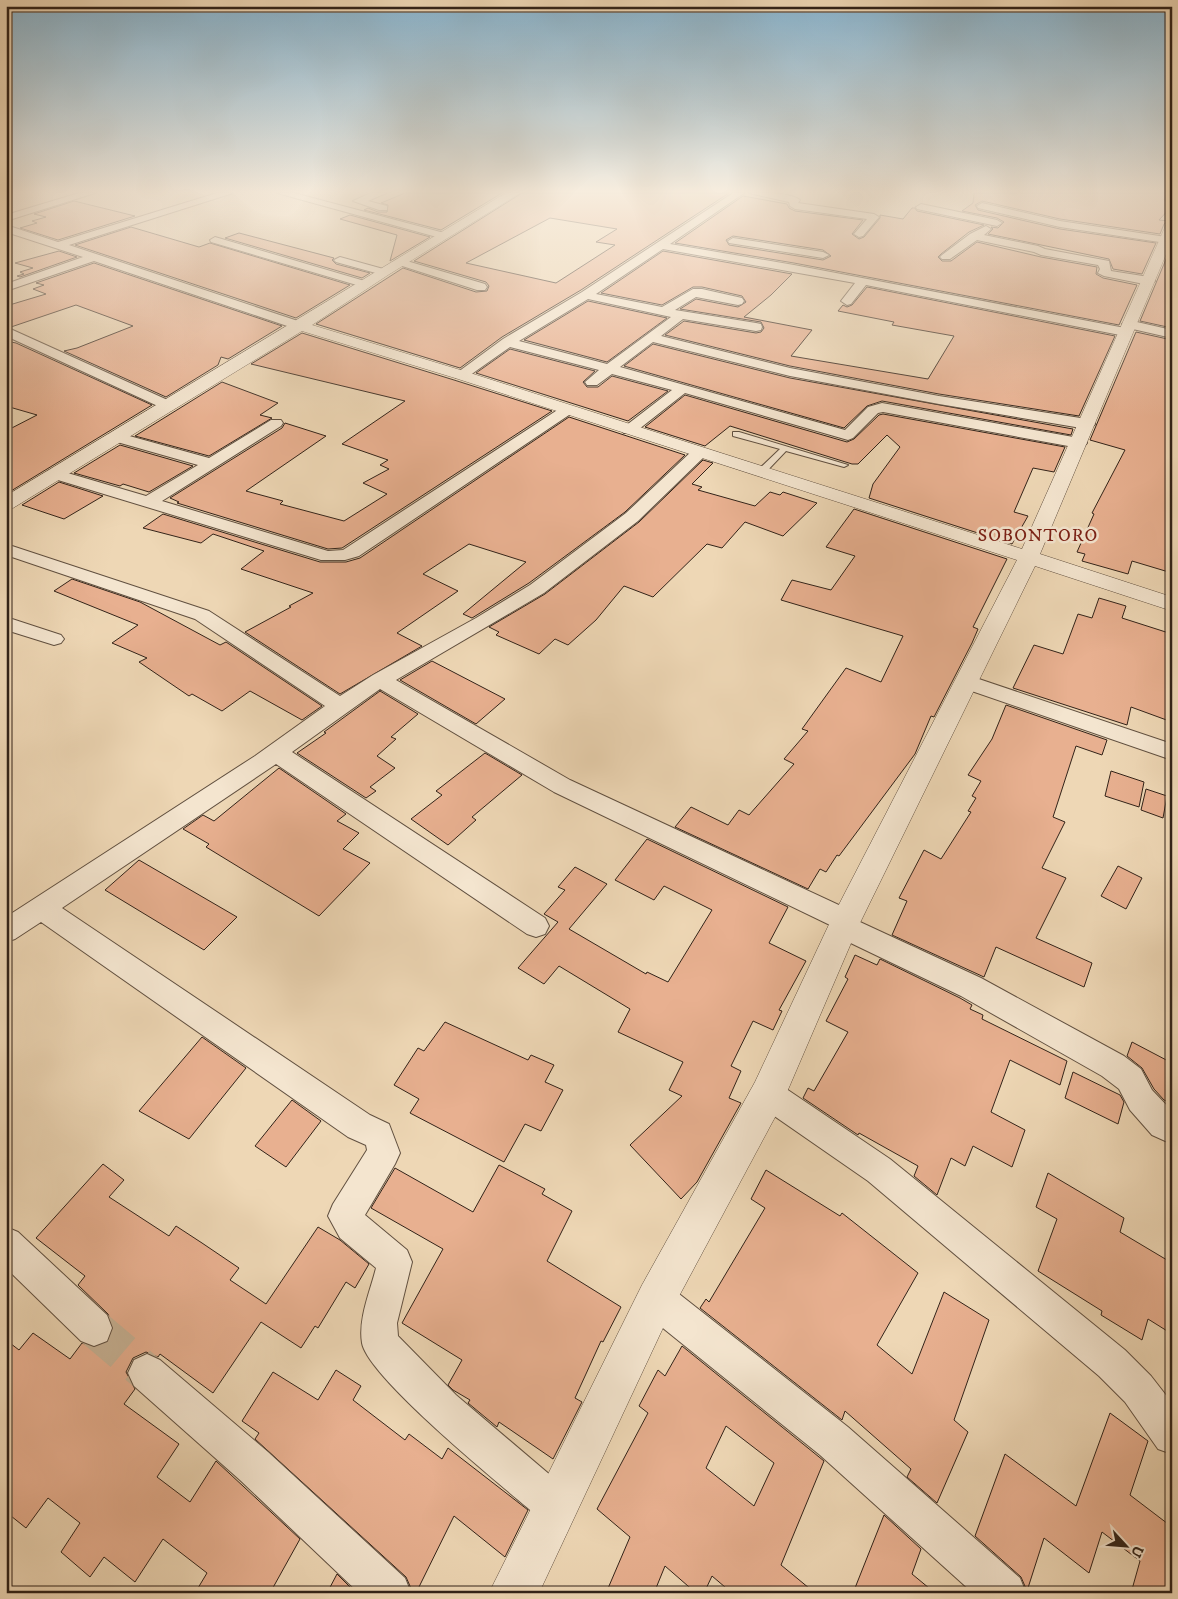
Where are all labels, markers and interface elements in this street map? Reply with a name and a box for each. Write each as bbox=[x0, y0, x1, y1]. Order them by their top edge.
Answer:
district label: SOBONTORO bbox=[978, 525, 1098, 547]
north arrow bbox=[1100, 1522, 1150, 1572]
text: U bbox=[1126, 1542, 1147, 1560]

